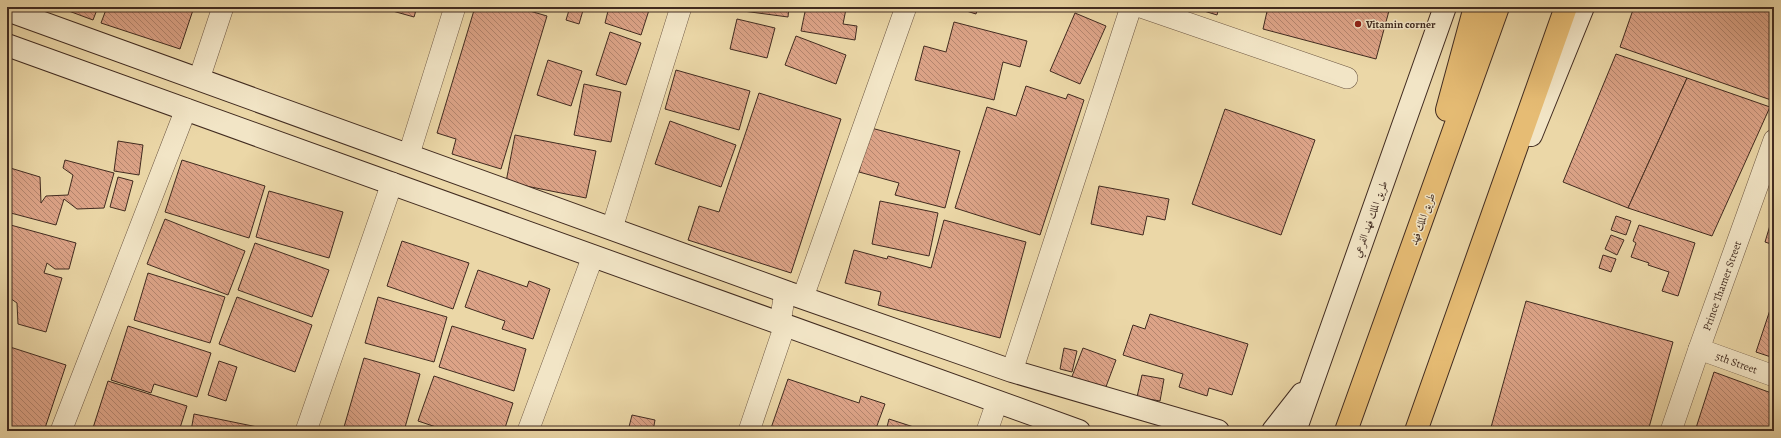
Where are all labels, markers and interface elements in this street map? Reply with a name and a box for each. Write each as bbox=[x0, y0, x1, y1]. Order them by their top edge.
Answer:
place label: Vitamin corner bbox=[1365, 17, 1436, 32]
marker: Vitamin corner bbox=[1353, 19, 1363, 29]
street label: طريق الملك فهد الفرعي bbox=[1350, 179, 1392, 260]
street label: طريق الملك فهد bbox=[1406, 191, 1439, 247]
street label: Prince Thamer Street bbox=[1699, 238, 1745, 333]
street label: 5th Street bbox=[1713, 349, 1760, 378]

